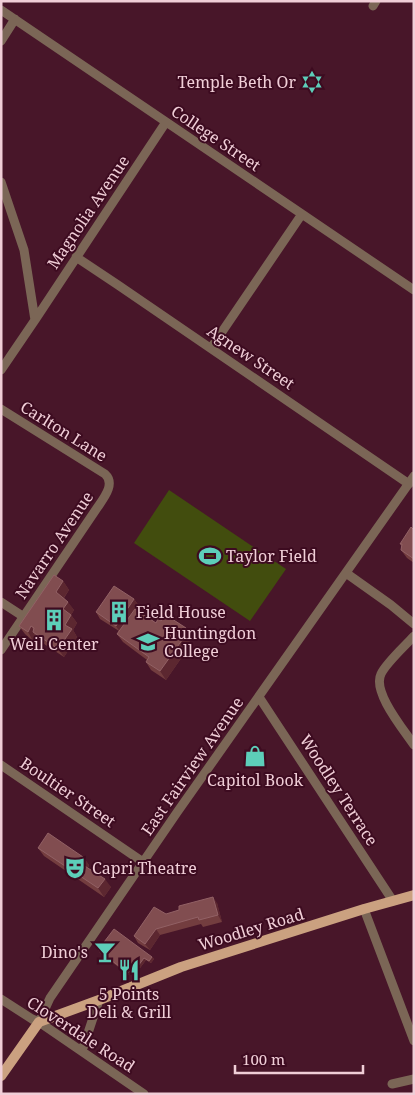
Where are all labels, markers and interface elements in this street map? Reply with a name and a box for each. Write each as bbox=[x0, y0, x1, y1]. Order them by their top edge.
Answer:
synagogue icon: Temple Beth Or bbox=[299, 69, 325, 95]
place label: Temple Beth Or bbox=[177, 71, 296, 93]
street label: College Street bbox=[167, 100, 265, 176]
street label: Magnolia Avenue bbox=[42, 151, 134, 273]
street label: Agnew Street bbox=[203, 320, 299, 395]
street label: Carlton Lane bbox=[16, 396, 112, 466]
street label: Navarro Avenue bbox=[10, 487, 98, 603]
sports icon: Taylor Field bbox=[197, 543, 223, 569]
place label: Taylor Field bbox=[226, 545, 317, 567]
building icon: Field House bbox=[106, 599, 132, 625]
place label: Field House bbox=[136, 601, 226, 623]
building icon: Weil Center bbox=[41, 607, 67, 633]
place label: Huntingdon College bbox=[164, 622, 256, 662]
school or university icon: Huntingdon College bbox=[135, 629, 161, 655]
place label: Weil Center bbox=[9, 633, 99, 655]
street label: East Fairview Avenue bbox=[136, 692, 248, 840]
street label: Woodley Terrace bbox=[295, 730, 383, 850]
shop icon: Capitol Book bbox=[242, 743, 268, 769]
street label: Boultier Street bbox=[16, 752, 120, 832]
place label: Capitol Book bbox=[207, 769, 304, 791]
theatre icon: Capri Theatre bbox=[62, 855, 88, 881]
place label: Capri Theatre bbox=[92, 857, 197, 879]
street label: Woodley Road bbox=[195, 902, 307, 956]
bar icon: Dino's bbox=[92, 939, 118, 965]
place label: Dino's bbox=[41, 941, 88, 963]
restaurant icon: 5 Points Deli & Grill bbox=[116, 957, 142, 983]
place label: 5 Points Deli & Grill bbox=[87, 983, 171, 1023]
street label: Cloverdale Road bbox=[23, 991, 139, 1077]
scale bar bbox=[235, 1042, 362, 1074]
text: 100 m bbox=[242, 1049, 285, 1069]

